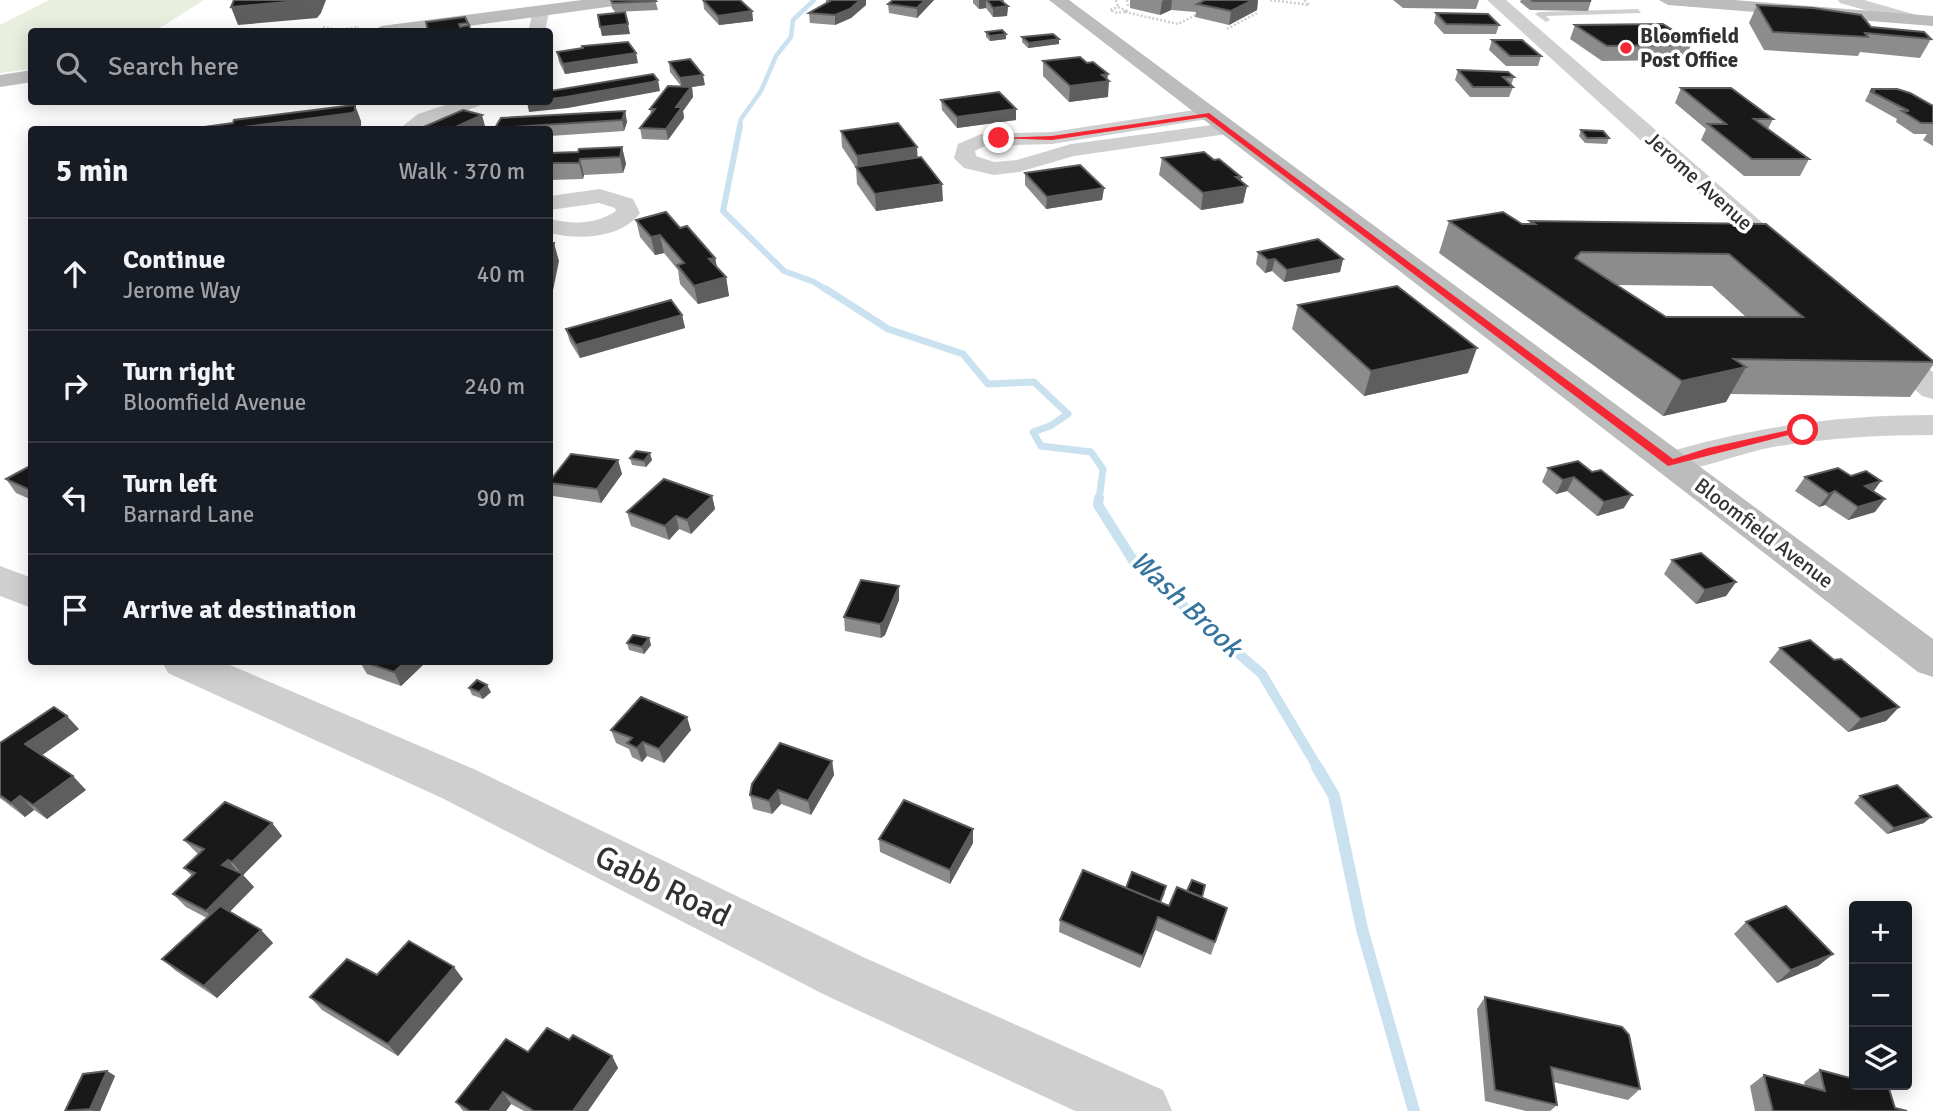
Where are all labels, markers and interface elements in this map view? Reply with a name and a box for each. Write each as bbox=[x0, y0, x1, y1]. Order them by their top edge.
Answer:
place label: Bloomfield Post Office bbox=[1640, 23, 1739, 73]
search box bbox=[28, 28, 553, 105]
marker: Bloomfield Post Office bbox=[1618, 40, 1634, 56]
icon: search bbox=[52, 48, 90, 86]
text: Search here bbox=[108, 51, 239, 83]
route end bbox=[983, 122, 1014, 153]
street label: Jerome Avenue bbox=[1640, 126, 1758, 236]
text: 5 min bbox=[56, 153, 128, 190]
text: Walk · 370 m bbox=[399, 157, 525, 186]
text: Continue bbox=[123, 244, 225, 276]
icon: ahead bbox=[56, 255, 94, 293]
text: 40 m bbox=[477, 260, 525, 289]
text: Jerome Way bbox=[123, 276, 241, 305]
text: Turn right bbox=[123, 356, 235, 388]
icon: right bbox=[56, 367, 94, 405]
text: 240 m bbox=[464, 372, 525, 401]
text: Bloomfield Avenue bbox=[123, 388, 306, 417]
route start bbox=[1787, 414, 1818, 445]
text: Turn left bbox=[123, 468, 217, 500]
street label: Bloomfield Avenue bbox=[1689, 472, 1839, 594]
icon: left bbox=[56, 479, 94, 517]
text: 90 m bbox=[477, 484, 525, 513]
text: Barnard Lane bbox=[123, 500, 254, 529]
water label: Wash Brook bbox=[1123, 544, 1251, 666]
icon: arrive bbox=[56, 591, 94, 629]
text: Arrive at destination bbox=[123, 594, 356, 626]
street label: Gabb Road bbox=[589, 836, 737, 936]
map controls bbox=[1849, 901, 1912, 1090]
button: + bbox=[1849, 901, 1912, 964]
button: − bbox=[1849, 964, 1912, 1027]
button: layers bbox=[1849, 1027, 1912, 1090]

